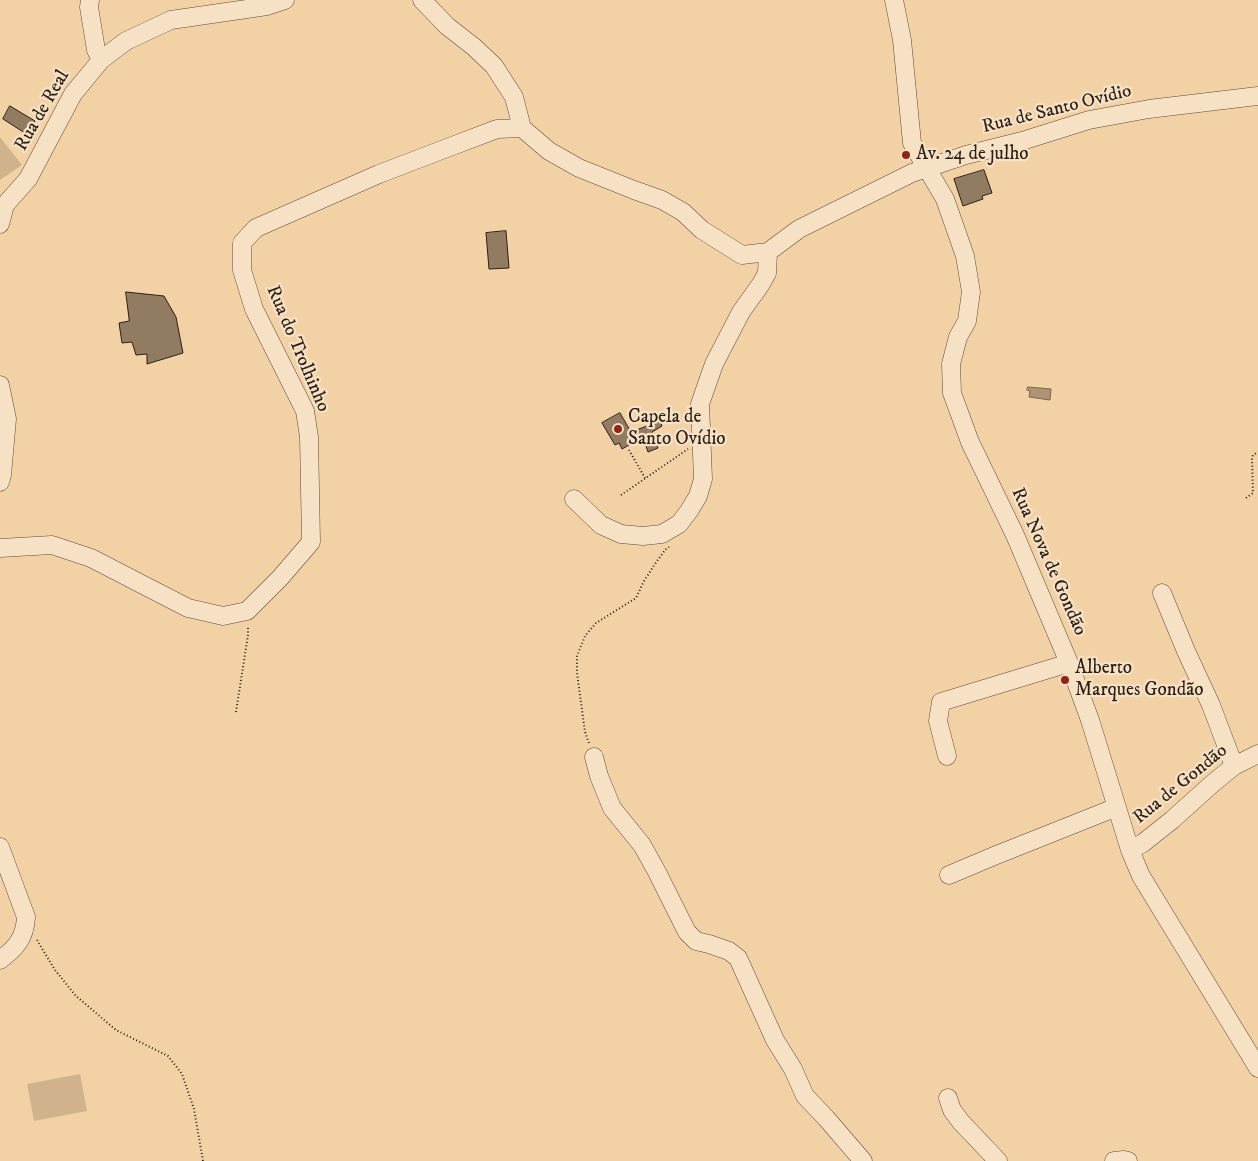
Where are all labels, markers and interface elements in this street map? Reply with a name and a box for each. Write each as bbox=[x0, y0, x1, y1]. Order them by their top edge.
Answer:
street label: Rua de Real bbox=[11, 67, 75, 155]
street label: Rua de Santo Ovídio bbox=[980, 80, 1134, 140]
place label: Av. 24 de julho bbox=[916, 144, 1029, 166]
marker: Av. 24 de julho bbox=[900, 149, 912, 161]
street label: Rua do Trolhinho bbox=[260, 282, 334, 416]
place label: Capela de Santo Ovídio bbox=[628, 407, 726, 451]
marker: Capela de Santo Ovídio bbox=[612, 423, 624, 435]
street label: Rua Nova de Gondão bbox=[1005, 484, 1091, 640]
place label: Alberto Marques Gondão bbox=[1075, 658, 1203, 702]
marker: Alberto Marques Gondão bbox=[1059, 674, 1071, 686]
street label: Rua de Gondão bbox=[1129, 740, 1233, 830]

